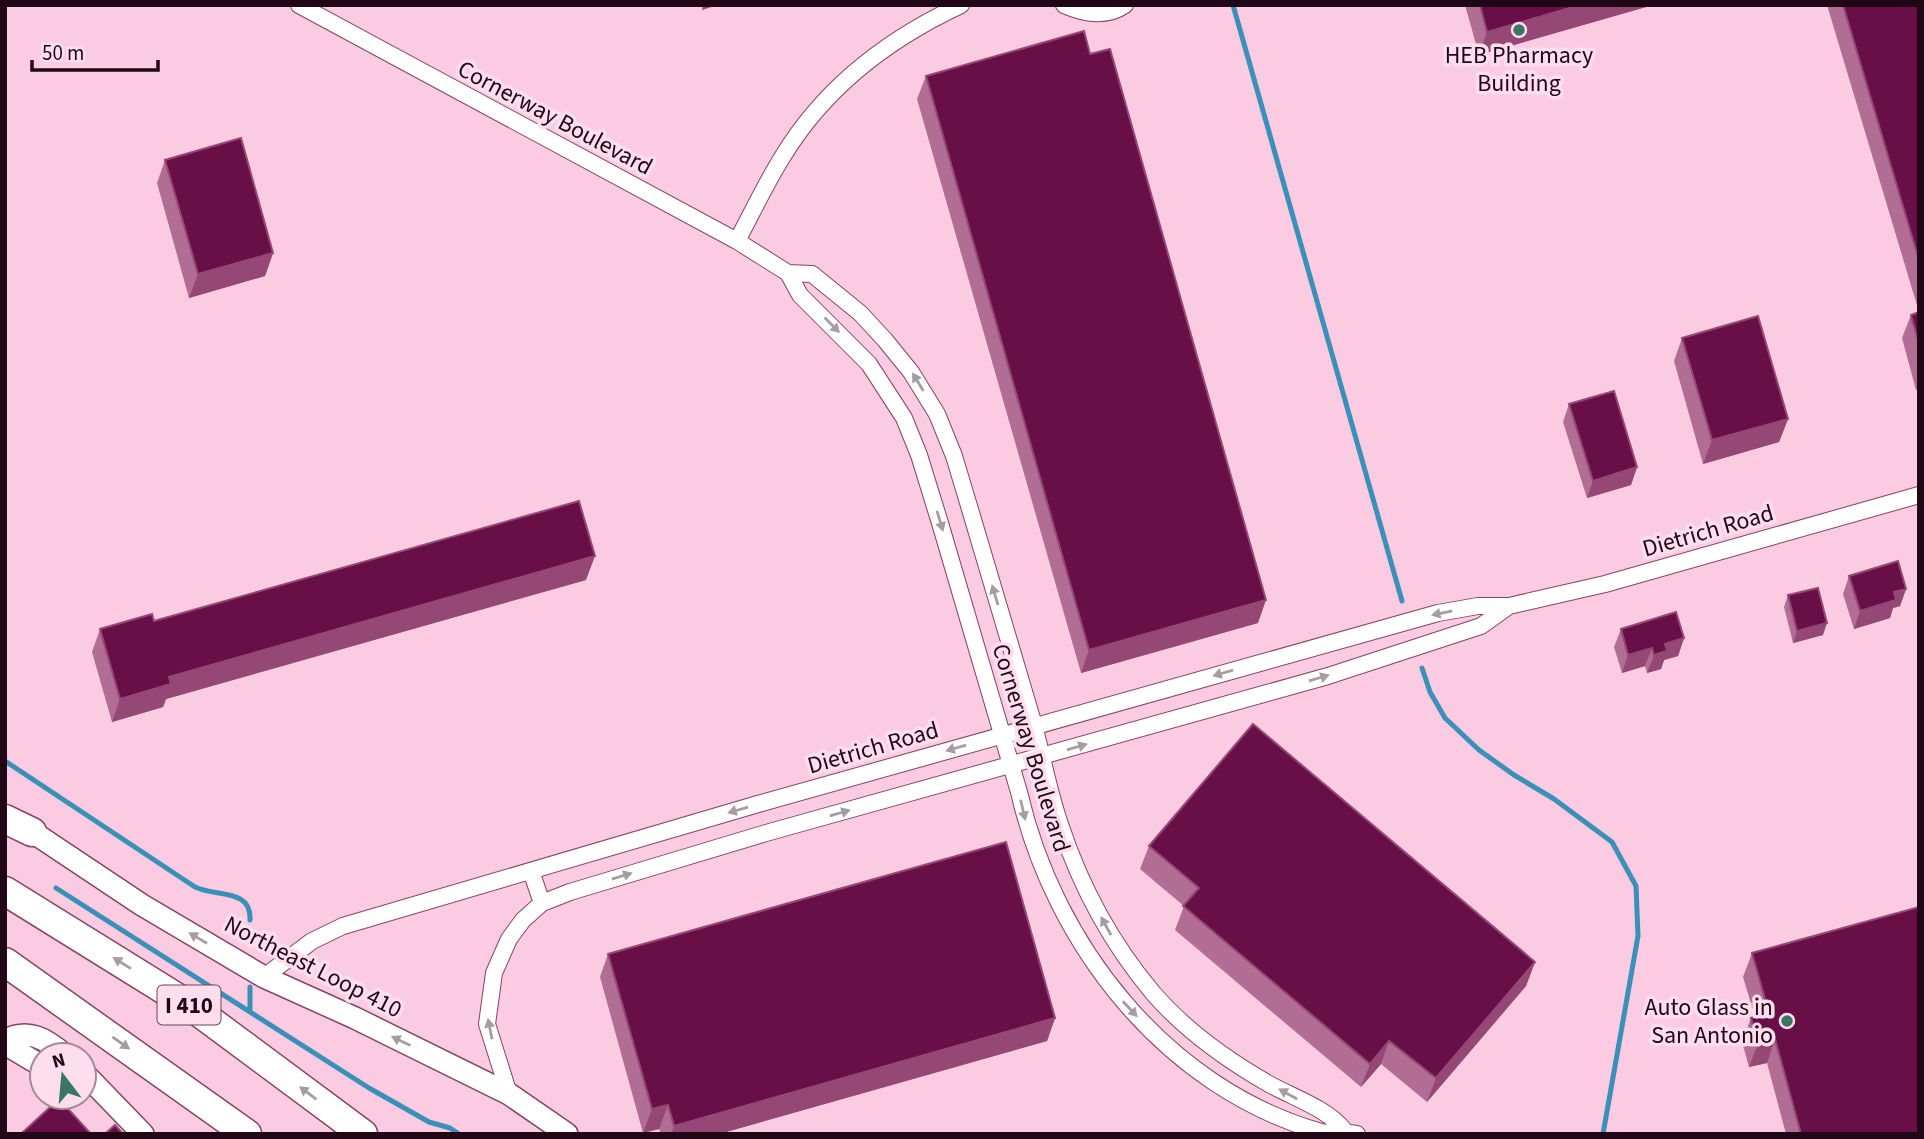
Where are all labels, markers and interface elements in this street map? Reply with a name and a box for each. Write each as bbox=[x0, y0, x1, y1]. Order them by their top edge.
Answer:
marker: HEB Pharmacy Building bbox=[1511, 22, 1527, 38]
scale bar bbox=[32, 28, 158, 72]
text: 50 m bbox=[42, 38, 84, 68]
place label: HEB Pharmacy Building bbox=[1445, 38, 1593, 101]
street label: Cornerway Boulevard bbox=[451, 52, 659, 184]
one-way arrow bbox=[824, 317, 840, 333]
one-way arrow bbox=[911, 373, 924, 392]
street label: Dietrich Road bbox=[1638, 496, 1778, 566]
one-way arrow bbox=[935, 511, 945, 532]
one-way arrow bbox=[990, 584, 1000, 605]
one-way arrow bbox=[1431, 608, 1453, 619]
street label: Cornerway Boulevard bbox=[983, 639, 1079, 857]
one-way arrow bbox=[1211, 668, 1233, 679]
one-way arrow bbox=[1309, 673, 1330, 683]
street label: Dietrich Road bbox=[803, 713, 943, 783]
one-way arrow bbox=[1067, 742, 1088, 752]
one-way arrow bbox=[946, 743, 967, 753]
one-way arrow bbox=[1018, 799, 1029, 821]
one-way arrow bbox=[727, 806, 748, 816]
one-way arrow bbox=[830, 807, 851, 817]
one-way arrow bbox=[612, 871, 633, 881]
street label: Northeast Loop 410 bbox=[218, 907, 408, 1027]
one-way arrow bbox=[1100, 916, 1112, 936]
one-way arrow bbox=[189, 932, 208, 944]
one-way arrow bbox=[112, 957, 131, 970]
road number: I 410 bbox=[158, 986, 220, 1024]
place label: Auto Glass in San Antonio bbox=[1645, 990, 1773, 1053]
one-way arrow bbox=[1122, 1000, 1138, 1018]
marker: Auto Glass in San Antonio bbox=[1779, 1013, 1795, 1029]
one-way arrow bbox=[484, 1018, 495, 1040]
one-way arrow bbox=[391, 1035, 411, 1046]
one-way arrow bbox=[112, 1036, 130, 1050]
north arrow bbox=[28, 1041, 98, 1111]
text: N bbox=[49, 1046, 69, 1076]
one-way arrow bbox=[299, 1086, 318, 1100]
one-way arrow bbox=[1278, 1088, 1298, 1100]

